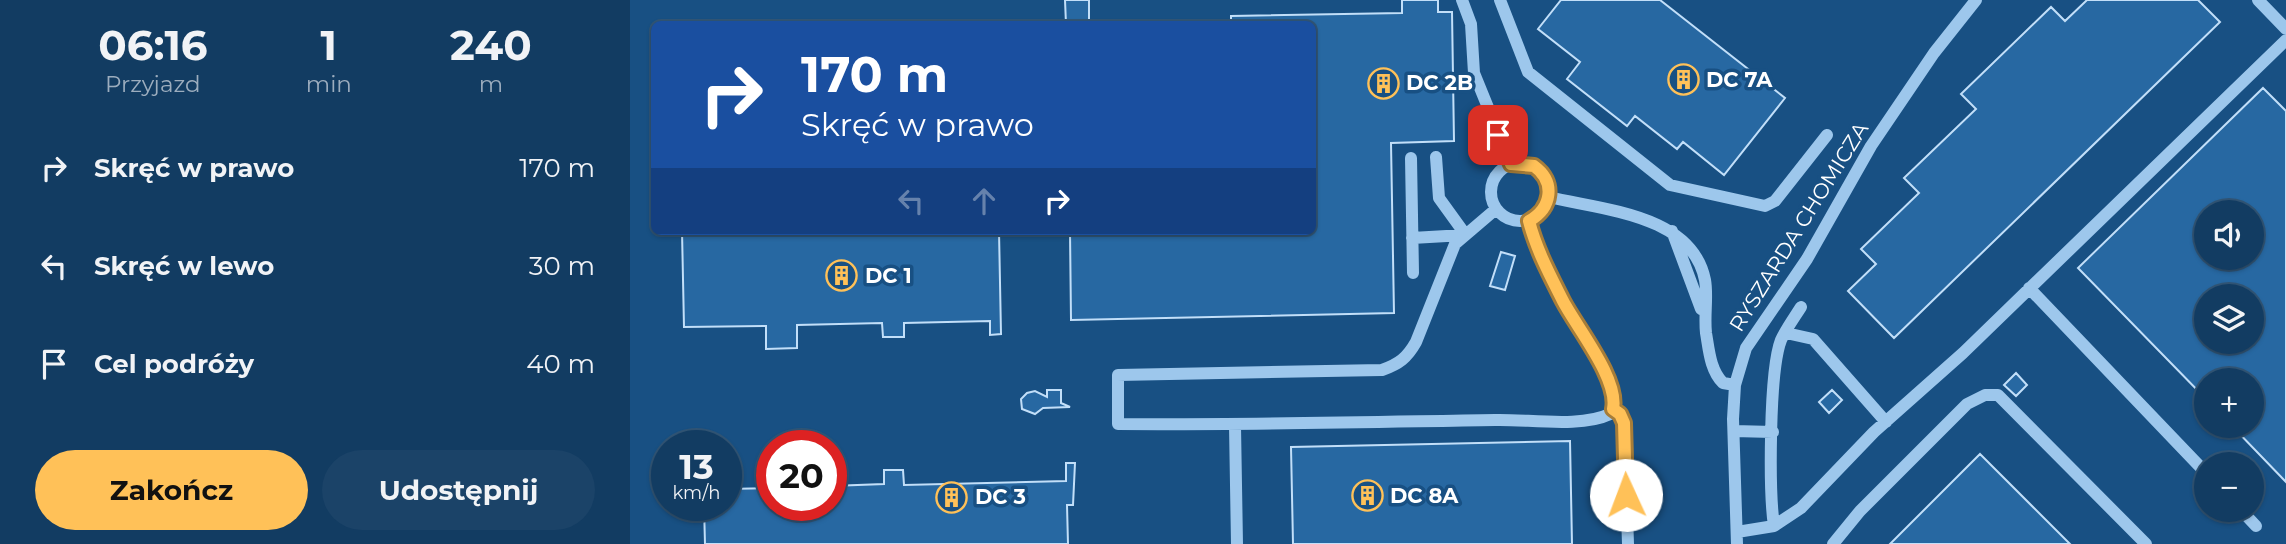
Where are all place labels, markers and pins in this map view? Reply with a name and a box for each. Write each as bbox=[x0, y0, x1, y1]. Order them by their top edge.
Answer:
building icon: DC 7A bbox=[1666, 63, 1700, 97]
building icon: DC 2B bbox=[1366, 66, 1400, 100]
place label: DC 7A bbox=[1706, 67, 1773, 92]
place label: DC 2B bbox=[1406, 70, 1473, 95]
pin bbox=[1468, 105, 1528, 165]
building icon: DC 1 bbox=[825, 259, 859, 293]
place label: DC 1 bbox=[865, 263, 912, 288]
building icon: DC 8A bbox=[1350, 479, 1384, 513]
building icon: DC 3 bbox=[935, 480, 969, 514]
place label: DC 8A bbox=[1390, 483, 1459, 508]
place label: DC 3 bbox=[975, 484, 1026, 509]

